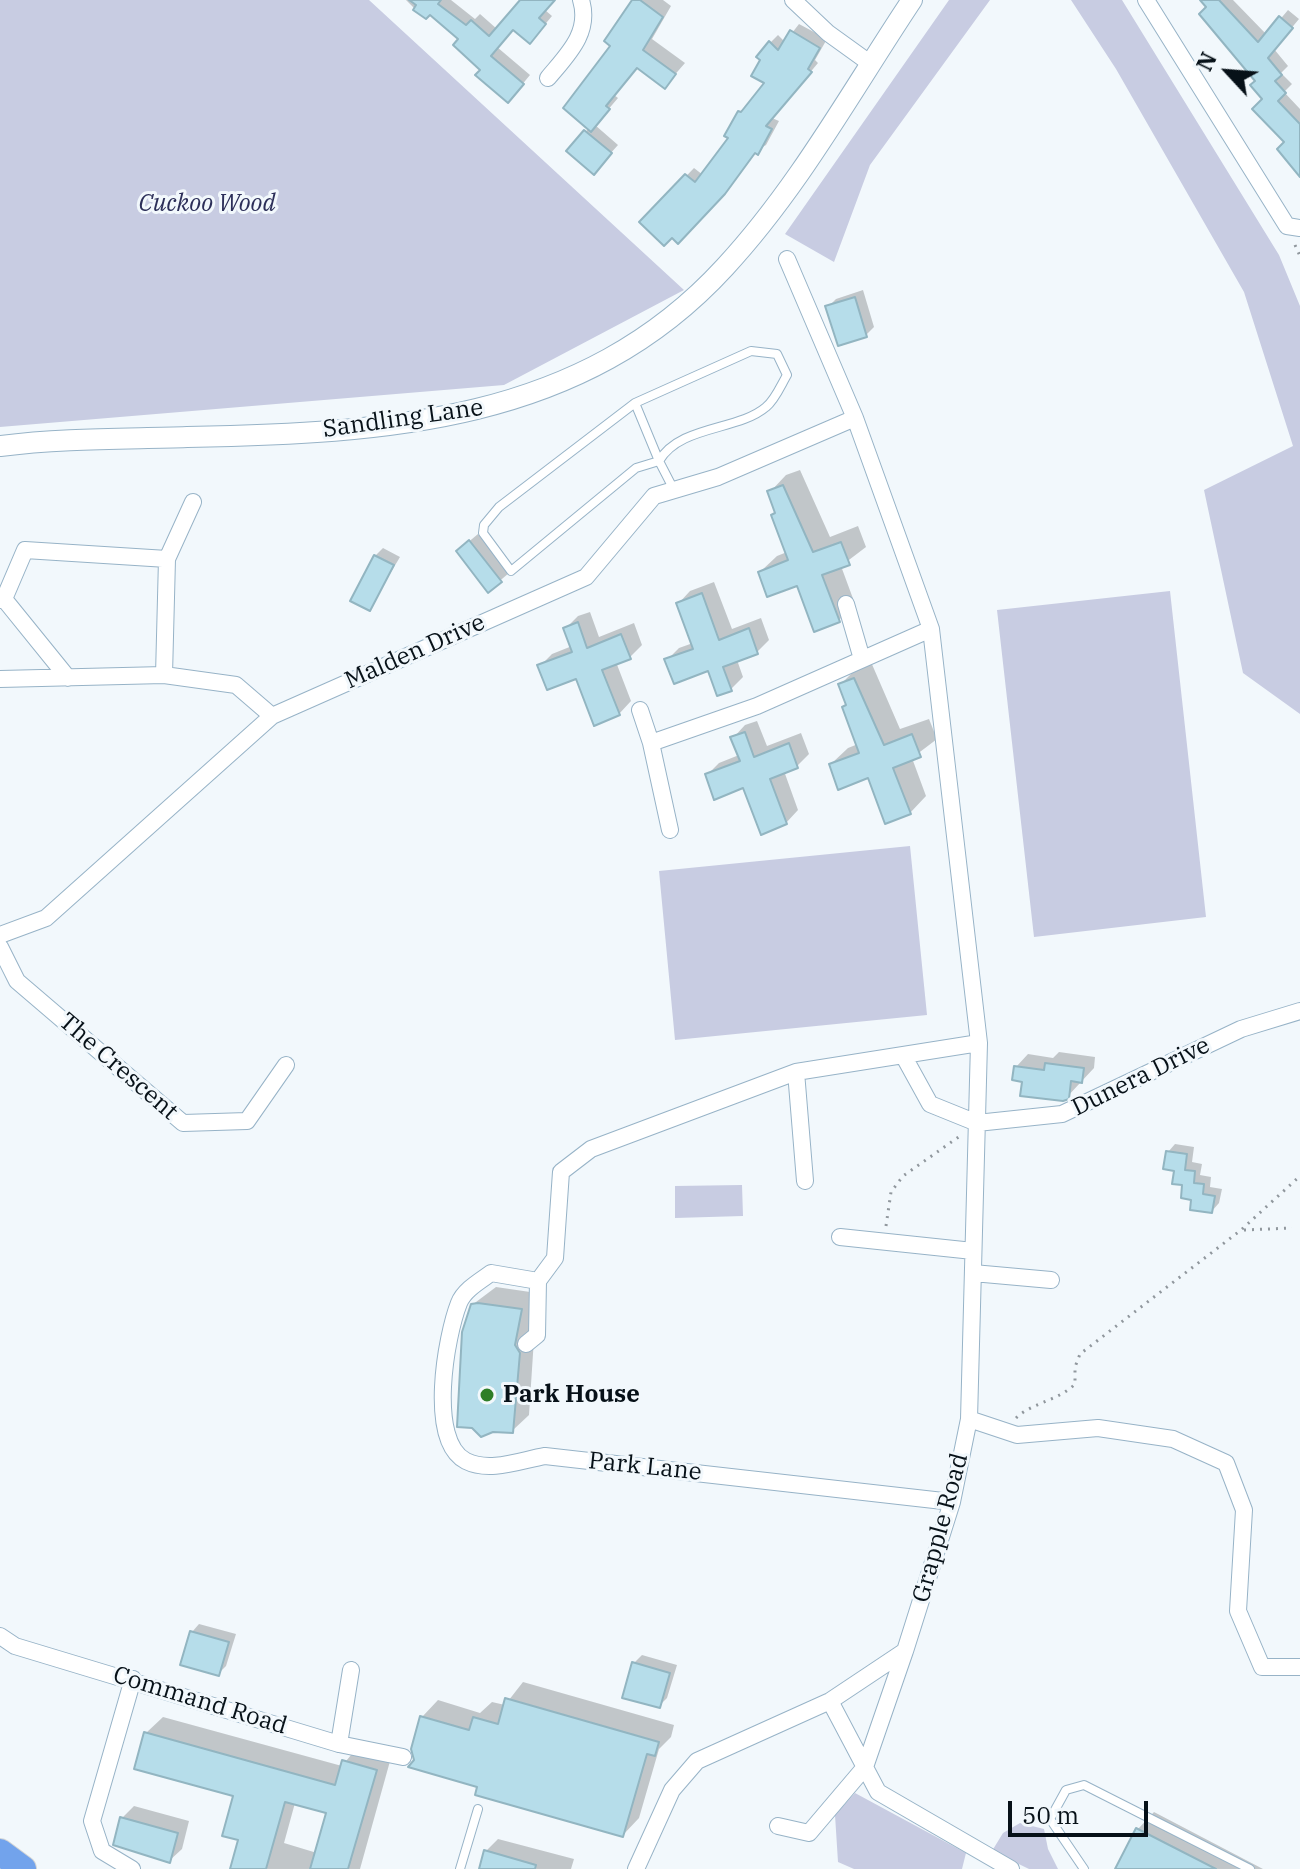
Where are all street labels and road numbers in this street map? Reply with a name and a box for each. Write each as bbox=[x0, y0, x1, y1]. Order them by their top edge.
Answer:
street label: Sandling Lane bbox=[321, 394, 485, 444]
street label: Malden Drive bbox=[341, 608, 489, 696]
street label: The Crescent bbox=[53, 1007, 183, 1127]
street label: Dunera Drive bbox=[1067, 1031, 1215, 1123]
street label: Park Lane bbox=[587, 1447, 703, 1487]
street label: Grapple Road bbox=[907, 1450, 975, 1606]
street label: Command Road bbox=[110, 1661, 290, 1741]

